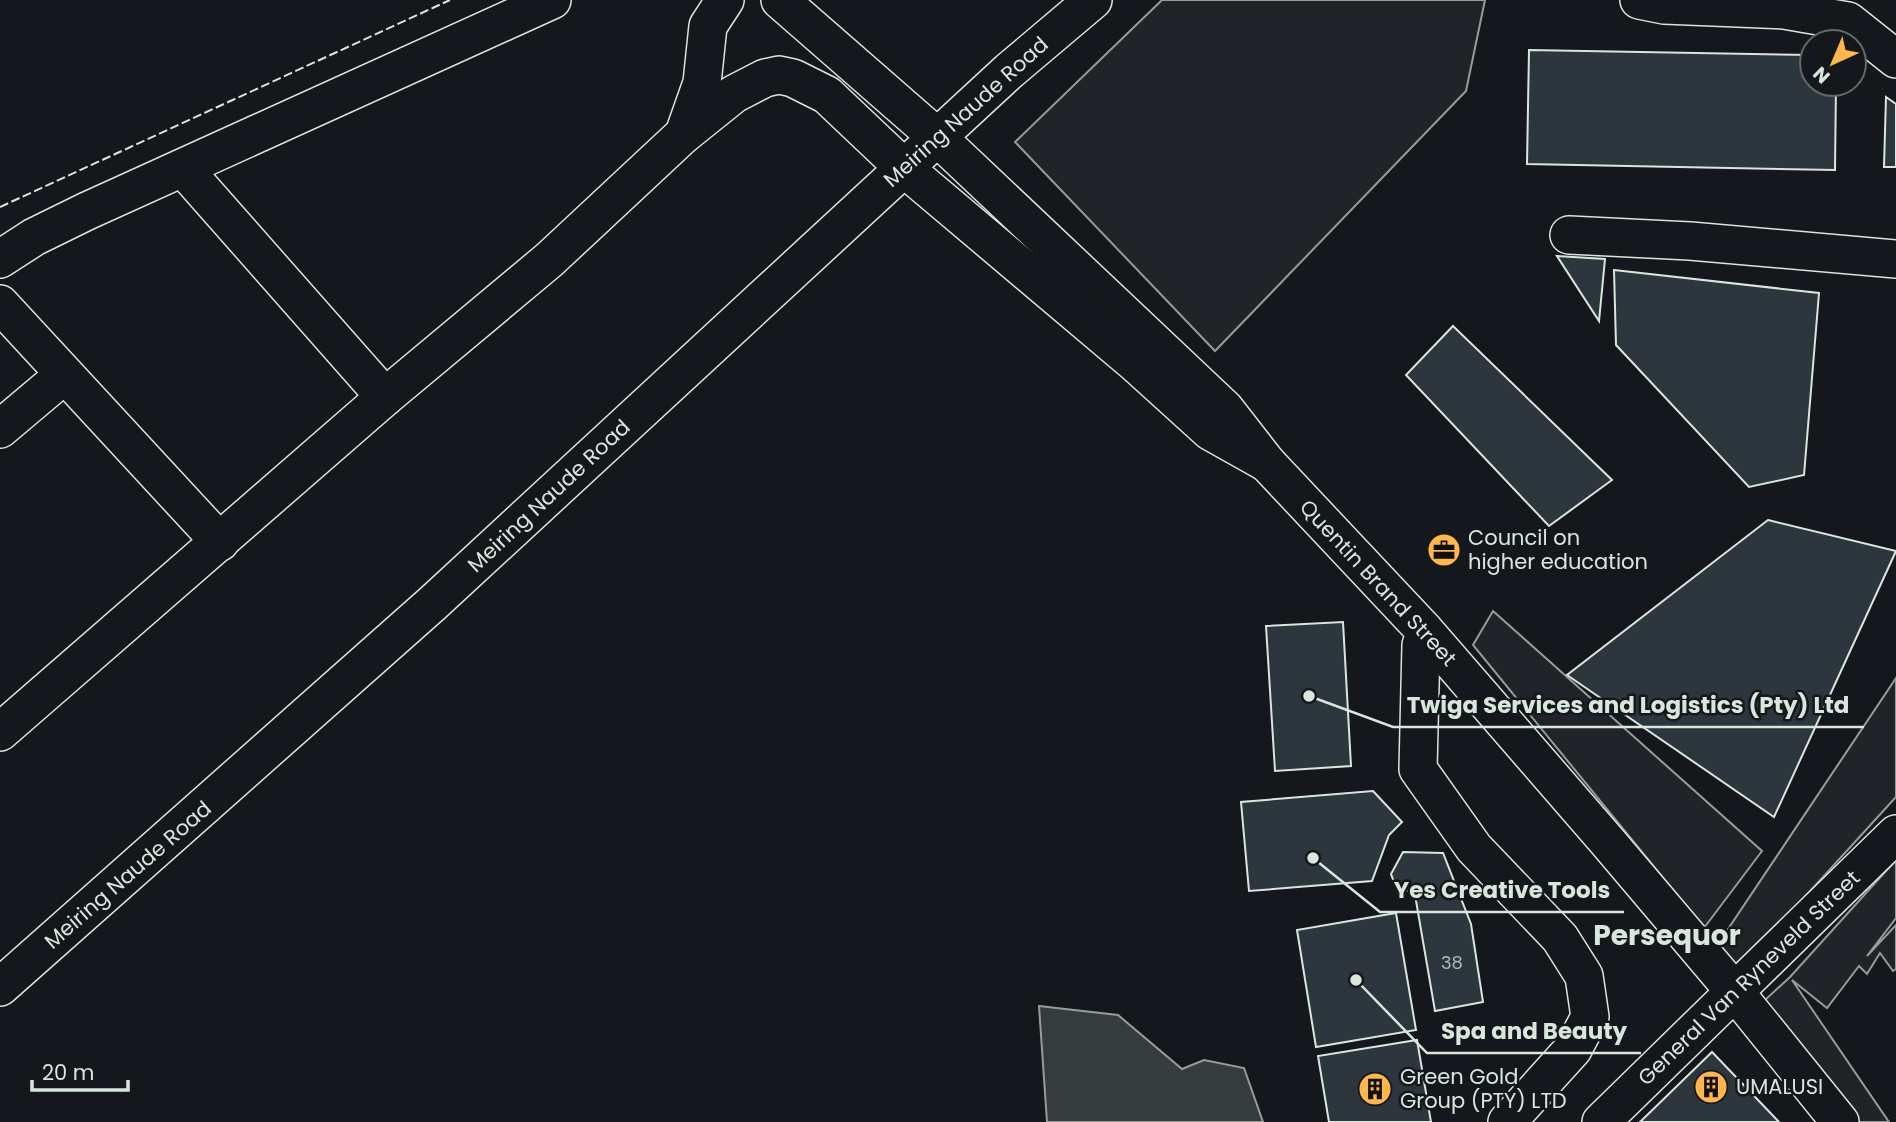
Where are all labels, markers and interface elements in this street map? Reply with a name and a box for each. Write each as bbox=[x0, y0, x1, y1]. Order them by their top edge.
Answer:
north arrow bbox=[1798, 28, 1868, 98]
street label: Meiring Naude Road bbox=[877, 30, 1054, 193]
text: N bbox=[1807, 60, 1836, 90]
street label: Meiring Naude Road bbox=[461, 413, 636, 579]
street label: Quentin Brand Street bbox=[1293, 493, 1463, 672]
place label: Council on higher education bbox=[1468, 523, 1648, 576]
office icon: Council on higher education bbox=[1425, 531, 1463, 569]
callout: Twiga Services and Logistics (Pty) Ltd bbox=[1393, 683, 1864, 727]
text: Twiga Services and Logistics (Pty) Ltd bbox=[1407, 689, 1849, 721]
street label: Meiring Naude Road bbox=[38, 794, 217, 955]
street label: General Van Ryneveld Street bbox=[1631, 864, 1866, 1092]
callout: Yes Creative Tools bbox=[1380, 868, 1624, 912]
text: Yes Creative Tools bbox=[1394, 874, 1610, 906]
district label: Persequor bbox=[1593, 916, 1741, 955]
house number: 38 bbox=[1441, 950, 1463, 975]
callout: Spa and Beauty bbox=[1427, 1009, 1641, 1053]
text: Spa and Beauty bbox=[1441, 1015, 1628, 1047]
scale bar bbox=[32, 1048, 128, 1092]
text: 20 m bbox=[42, 1058, 95, 1087]
place label: Green Gold Group (PTY) LTD bbox=[1400, 1062, 1567, 1115]
building icon: UMALUSI bbox=[1692, 1068, 1730, 1106]
building icon: Green Gold Group (PTY) LTD bbox=[1356, 1070, 1394, 1108]
place label: UMALUSI bbox=[1736, 1072, 1823, 1101]

